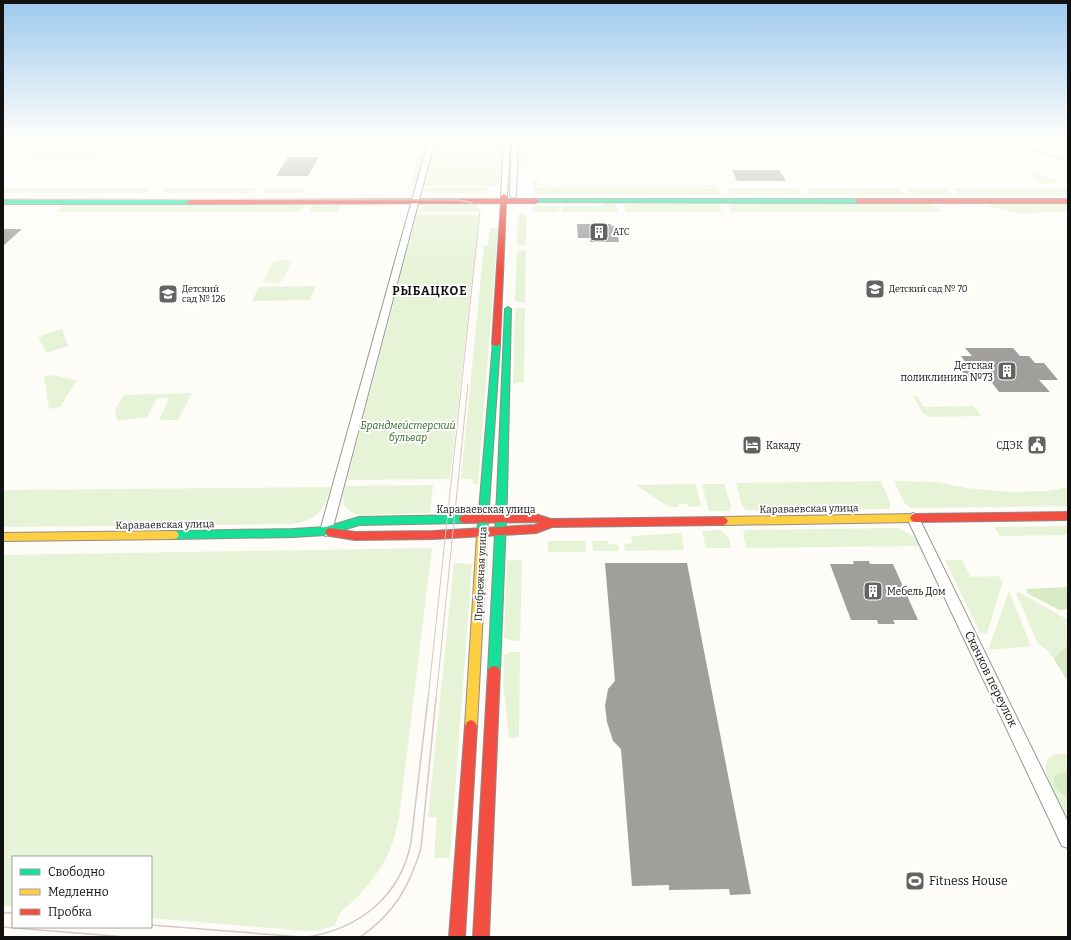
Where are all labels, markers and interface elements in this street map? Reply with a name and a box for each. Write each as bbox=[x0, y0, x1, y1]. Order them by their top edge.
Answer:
building icon: АТС bbox=[588, 221, 610, 243]
place label: АТС bbox=[613, 227, 630, 237]
school or university icon: Детский сад № 70 bbox=[864, 278, 886, 300]
school or university icon: Детский сад № 126 bbox=[157, 283, 179, 305]
place label: Детский сад № 126 bbox=[182, 284, 226, 304]
district label: РЫБАЦКОЕ bbox=[392, 284, 468, 298]
place label: Детский сад № 70 bbox=[889, 284, 968, 294]
place label: Детская поликлиника №73 bbox=[900, 360, 993, 384]
building icon: Детская поликлиника №73 bbox=[996, 360, 1018, 382]
park label: Брандмейстерский бульвар bbox=[360, 420, 456, 444]
hotel icon: Какаду bbox=[741, 434, 763, 456]
public building icon: СДЭК bbox=[1026, 434, 1048, 456]
place label: Какаду bbox=[766, 440, 801, 452]
place label: СДЭК bbox=[996, 440, 1023, 452]
street label: Караваевская улица bbox=[759, 502, 859, 516]
street label: Караваевская улица bbox=[437, 504, 536, 516]
street label: Караваевская улица bbox=[115, 518, 215, 532]
street label: Прибрежная улица bbox=[472, 526, 489, 622]
building icon: Мебель Дом bbox=[862, 580, 884, 602]
place label: Мебель Дом bbox=[887, 585, 946, 598]
street label: Скачков переулок bbox=[962, 629, 1020, 729]
legend bbox=[12, 856, 152, 928]
text: Свободно bbox=[48, 865, 105, 879]
sports icon: Fitness House bbox=[904, 870, 926, 892]
place label: Fitness House bbox=[929, 874, 1008, 888]
text: Медленно bbox=[48, 885, 109, 899]
text: Пробка bbox=[48, 905, 92, 919]

